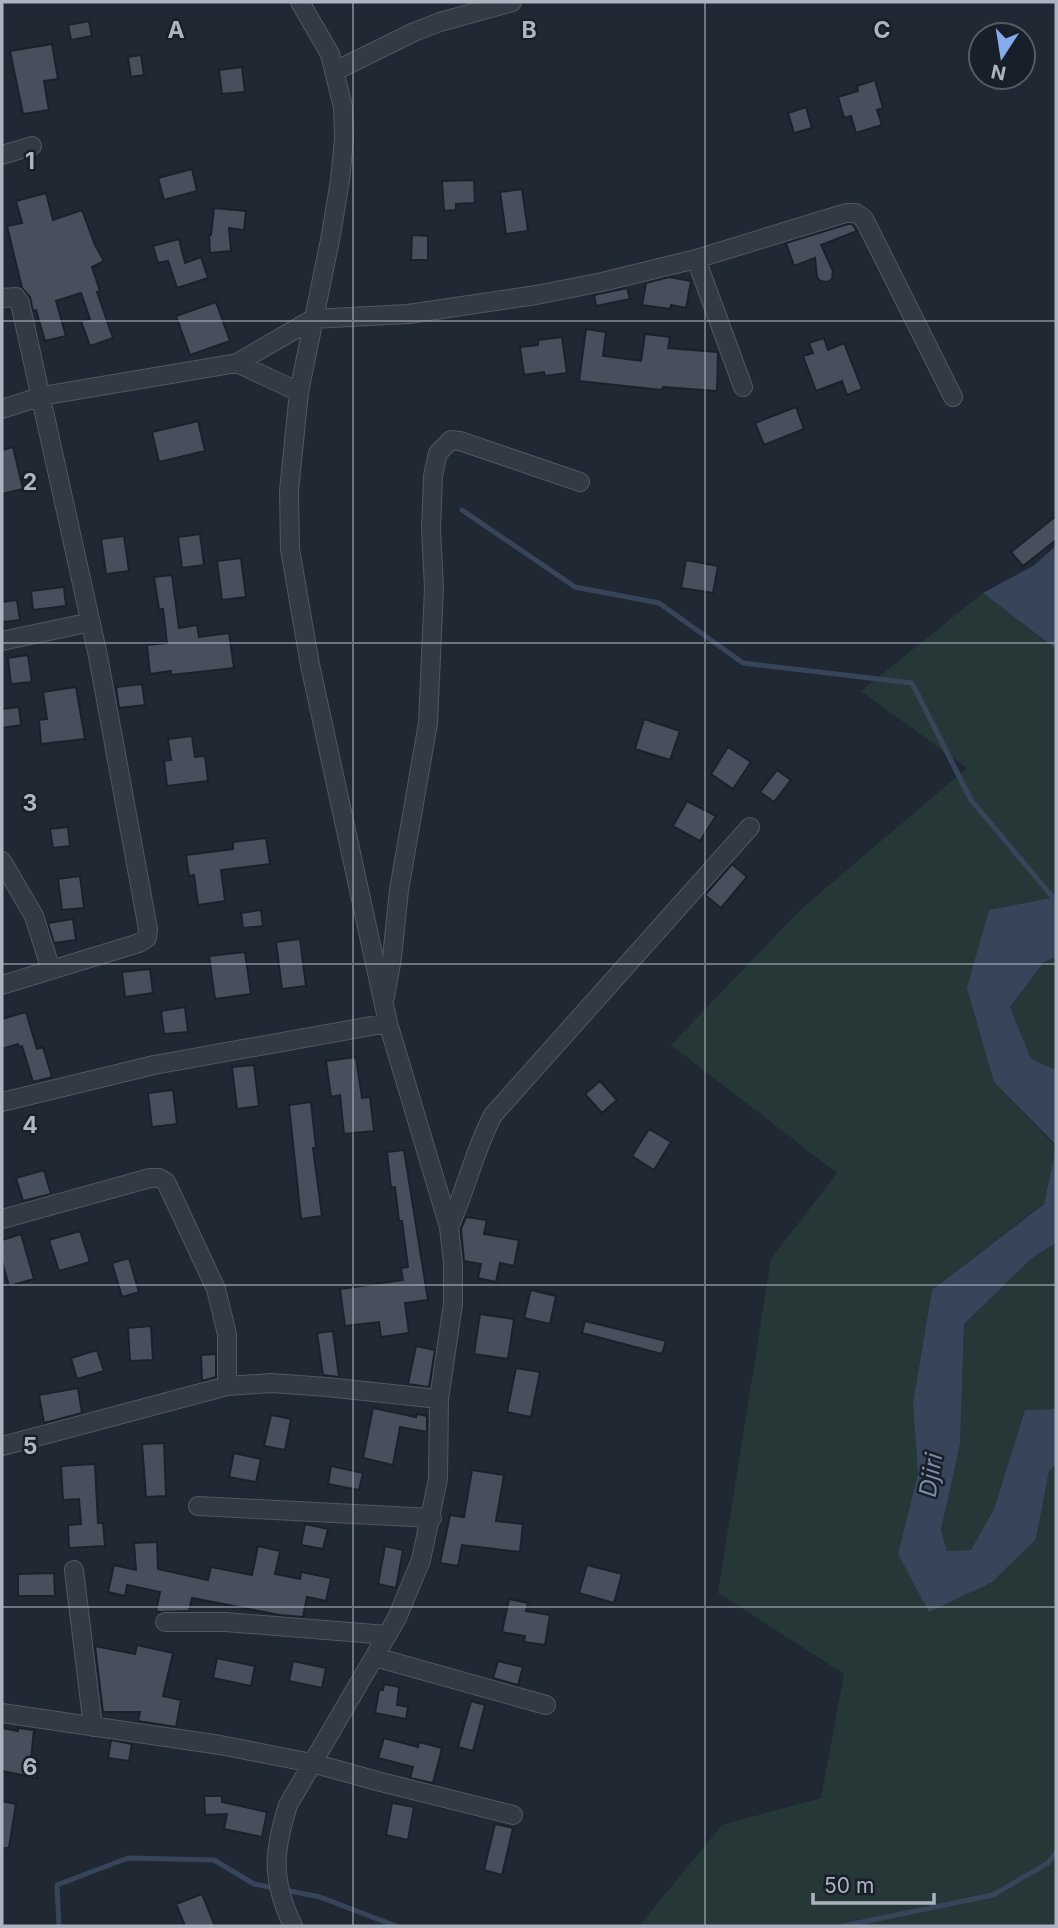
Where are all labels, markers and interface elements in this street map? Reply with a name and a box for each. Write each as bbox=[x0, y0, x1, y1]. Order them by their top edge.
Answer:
text: A bbox=[167, 16, 185, 44]
text: B bbox=[521, 16, 537, 44]
text: C bbox=[873, 16, 891, 44]
north arrow bbox=[967, 21, 1037, 91]
text: N bbox=[989, 59, 1008, 85]
text: 1 bbox=[25, 147, 35, 175]
text: 2 bbox=[23, 468, 37, 496]
text: 3 bbox=[23, 789, 37, 817]
text: 4 bbox=[22, 1111, 38, 1139]
text: 5 bbox=[23, 1432, 37, 1460]
water label: Djiri bbox=[913, 1450, 948, 1499]
text: 6 bbox=[23, 1753, 37, 1781]
scale bar bbox=[813, 1862, 934, 1906]
text: 50 m bbox=[824, 1873, 874, 1898]

